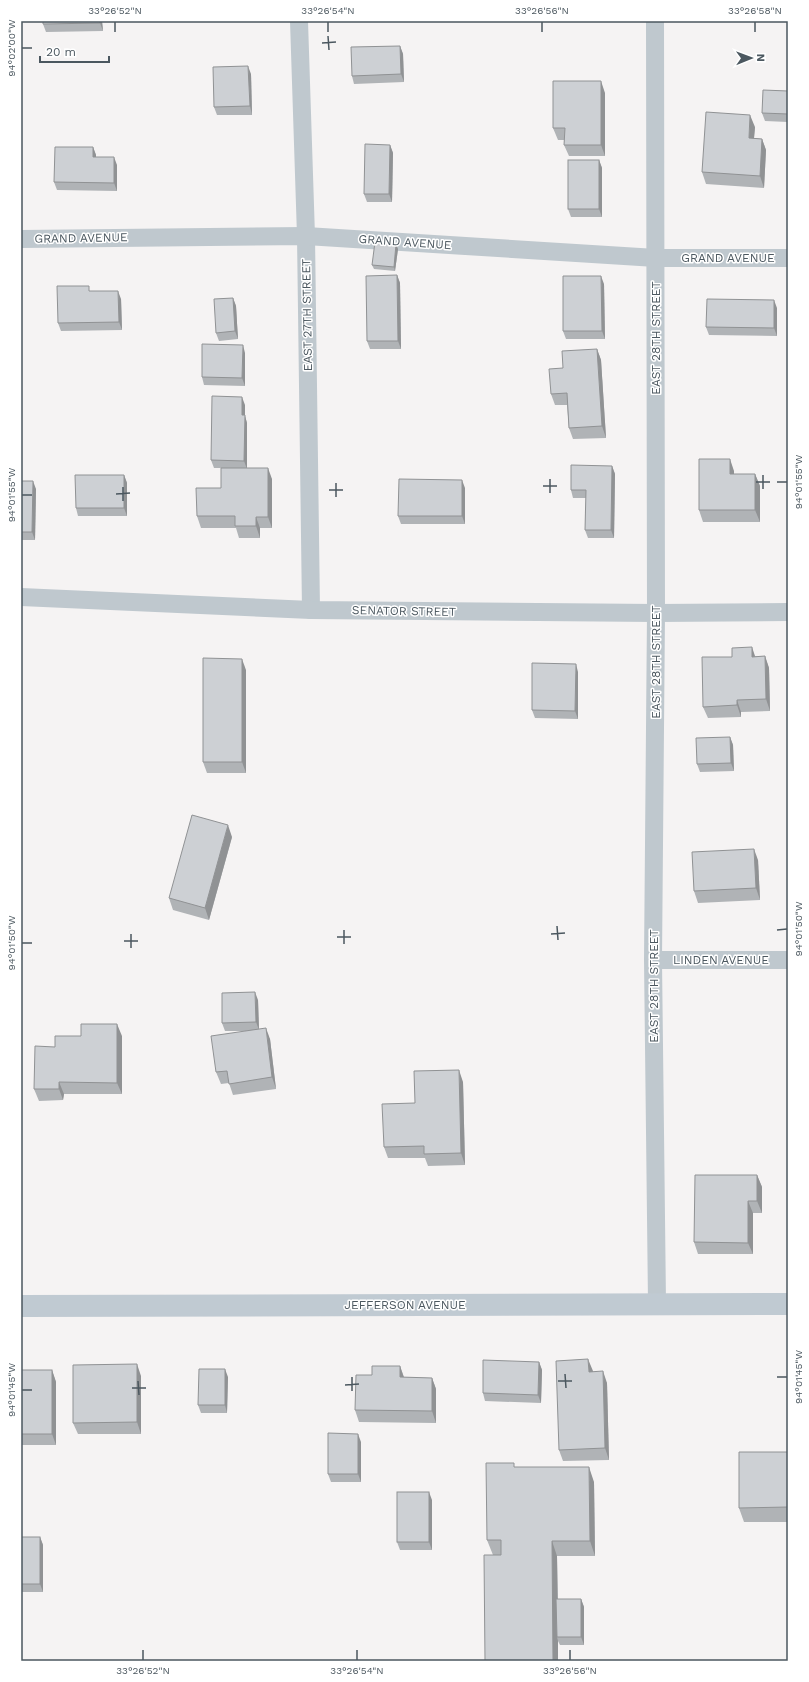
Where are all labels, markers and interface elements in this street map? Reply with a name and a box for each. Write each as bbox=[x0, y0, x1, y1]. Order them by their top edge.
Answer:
text: 33°26'52"N bbox=[88, 5, 142, 16]
text: 33°26'54"N bbox=[301, 5, 355, 16]
text: 33°26'56"N bbox=[515, 5, 569, 16]
text: 33°26'58"N bbox=[728, 5, 782, 16]
text: 94°02'00"W bbox=[6, 19, 17, 77]
scale bar bbox=[40, 38, 109, 64]
north arrow bbox=[731, 38, 771, 78]
text: 20 m bbox=[46, 45, 76, 59]
text: N bbox=[754, 54, 767, 62]
street label: GRAND AVENUE bbox=[34, 230, 128, 246]
street label: GRAND AVENUE bbox=[358, 232, 452, 252]
street label: GRAND AVENUE bbox=[681, 251, 775, 265]
street label: EAST 27TH STREET bbox=[299, 259, 315, 371]
street label: EAST 28TH STREET bbox=[649, 281, 663, 395]
text: 94°01'55"W bbox=[793, 454, 804, 509]
text: 94°01'55"W bbox=[6, 467, 17, 522]
street label: SENATOR STREET bbox=[352, 603, 456, 619]
street label: EAST 28TH STREET bbox=[649, 605, 663, 719]
text: 94°01'50"W bbox=[793, 901, 804, 957]
text: 94°01'50"W bbox=[6, 915, 17, 971]
street label: EAST 28TH STREET bbox=[647, 929, 661, 1043]
street label: LINDEN AVENUE bbox=[673, 953, 769, 967]
street label: JEFFERSON AVENUE bbox=[344, 1298, 466, 1312]
text: 94°01'45"W bbox=[793, 1350, 804, 1404]
text: 94°01'45"W bbox=[6, 1363, 17, 1417]
text: 33°26'52"N bbox=[116, 1665, 170, 1676]
text: 33°26'54"N bbox=[330, 1665, 384, 1676]
text: 33°26'56"N bbox=[543, 1665, 597, 1676]

